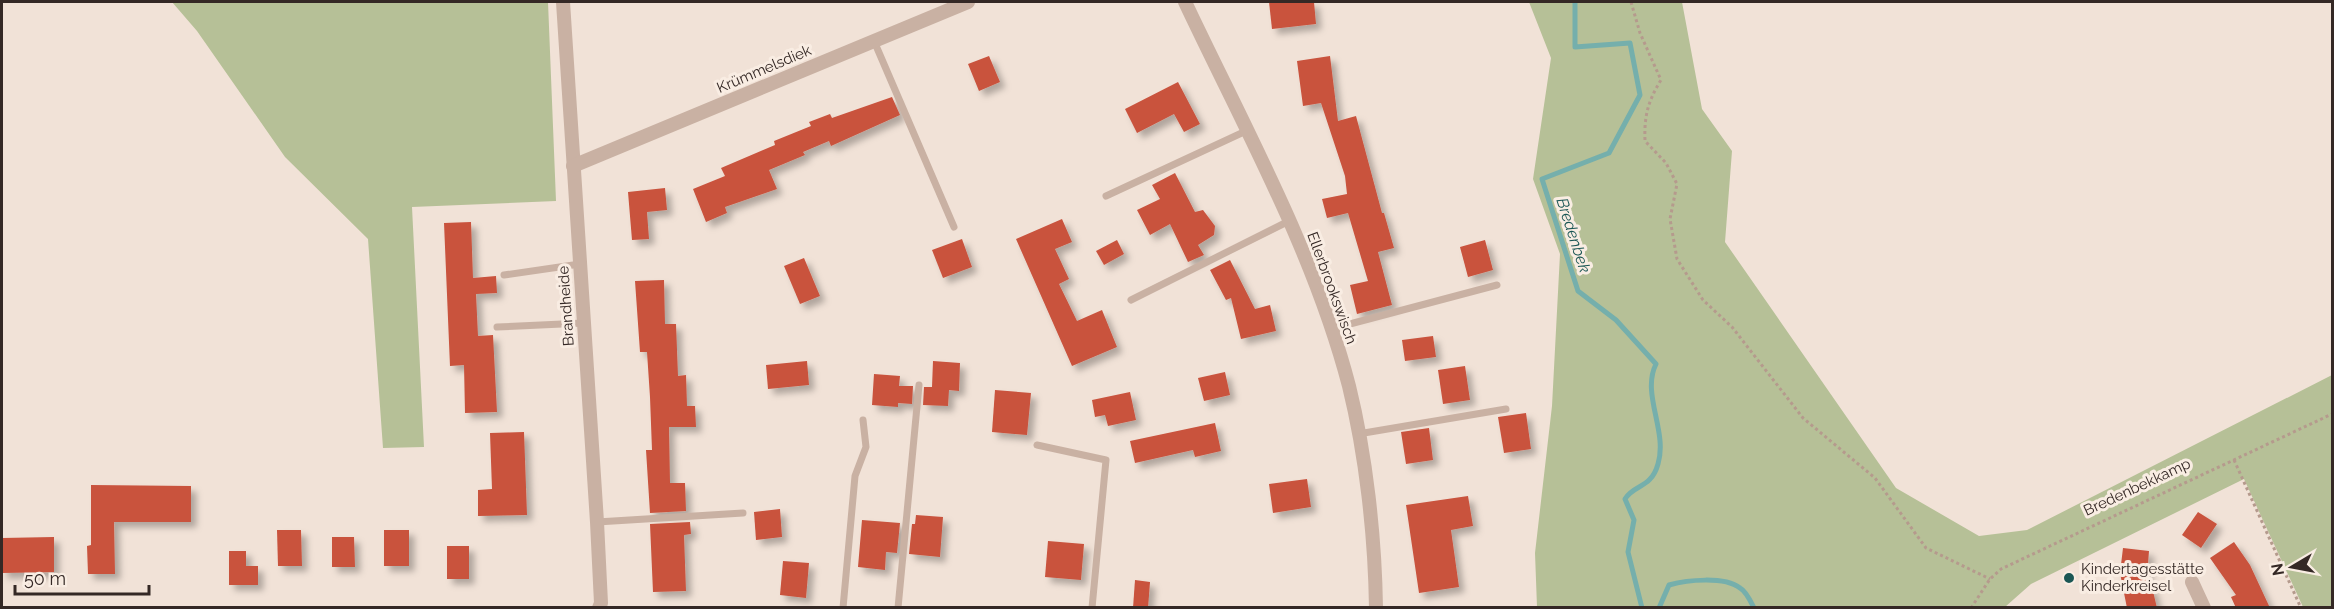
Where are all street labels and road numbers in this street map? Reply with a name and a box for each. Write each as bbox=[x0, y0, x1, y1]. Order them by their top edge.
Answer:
street label: Krümmelsdiek bbox=[714, 41, 814, 97]
street label: Ellerbrookswisch bbox=[1303, 229, 1361, 347]
street label: Brandheide bbox=[554, 265, 578, 347]
street label: Bredenbekkamp bbox=[2081, 454, 2193, 520]

